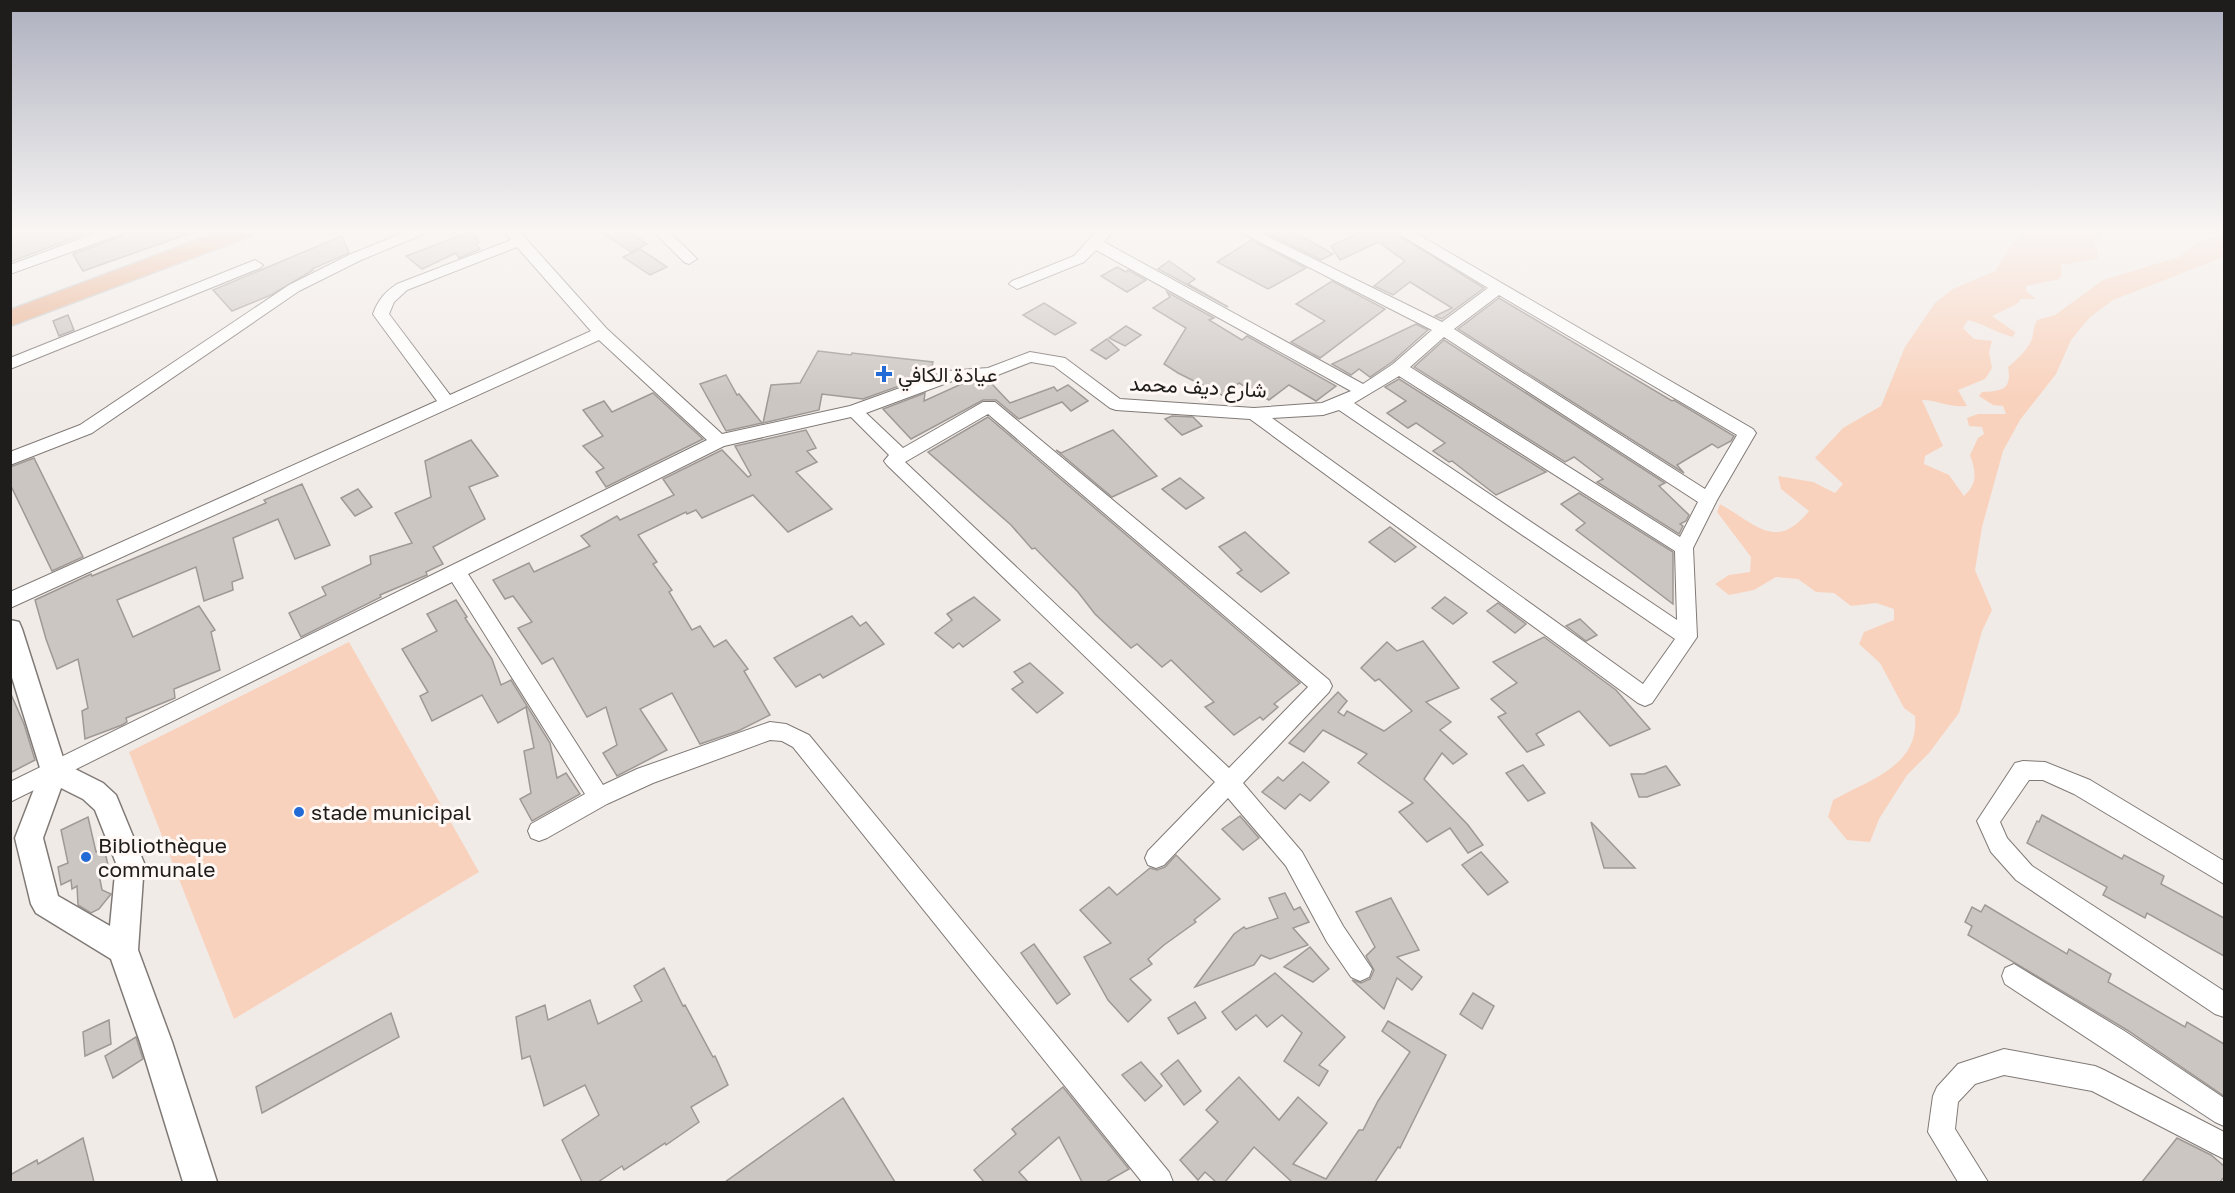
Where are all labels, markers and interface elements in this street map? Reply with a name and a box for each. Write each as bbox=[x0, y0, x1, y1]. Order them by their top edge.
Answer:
place label: عيادة الكافي bbox=[898, 361, 998, 392]
marker: عيادة الكافي bbox=[875, 365, 893, 383]
street label: شارع ديف محمد bbox=[1129, 369, 1267, 405]
place label: stade municipal bbox=[311, 799, 471, 825]
marker: stade municipal bbox=[292, 805, 306, 819]
place label: Bibliothèque communale bbox=[98, 832, 227, 882]
marker: Bibliothèque communale bbox=[79, 850, 93, 864]

